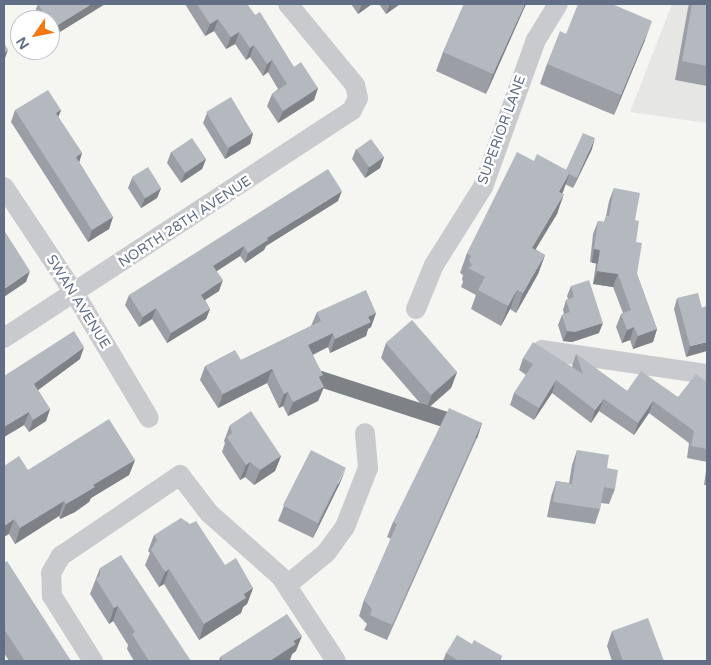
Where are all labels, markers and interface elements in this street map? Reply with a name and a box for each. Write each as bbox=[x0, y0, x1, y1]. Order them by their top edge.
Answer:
north arrow bbox=[10, 10, 60, 60]
text: N bbox=[13, 34, 33, 52]
street label: SUPERIOR LANE bbox=[474, 73, 530, 187]
street label: NORTH 28TH AVENUE bbox=[115, 173, 255, 271]
street label: SWAN AVENUE bbox=[42, 252, 114, 352]

